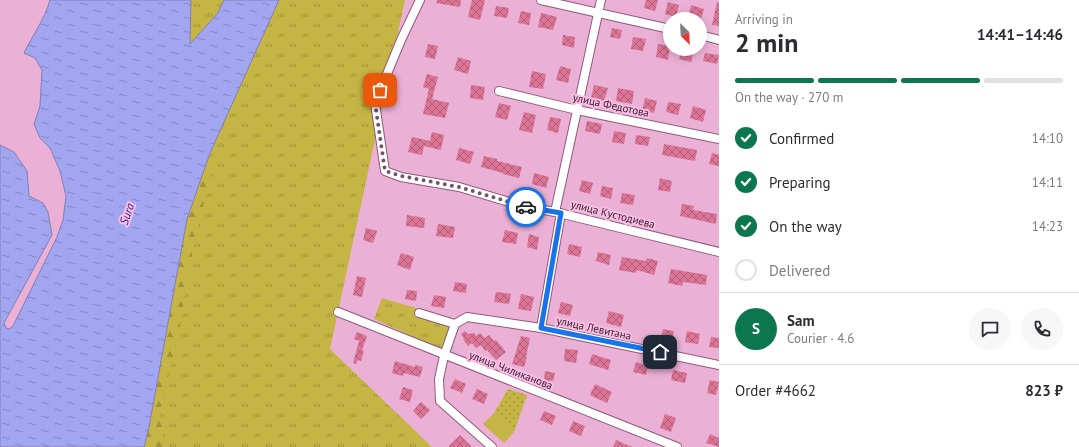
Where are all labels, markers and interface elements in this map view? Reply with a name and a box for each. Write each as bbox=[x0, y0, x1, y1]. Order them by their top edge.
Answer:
text: Arriving in bbox=[735, 11, 793, 28]
north arrow bbox=[663, 12, 707, 56]
map controls bbox=[663, 12, 707, 56]
text: 14:41–14:46 bbox=[977, 25, 1063, 44]
text: 2 min bbox=[735, 26, 798, 59]
pin bbox=[363, 73, 397, 107]
icon: bag bbox=[369, 79, 391, 101]
text: On the way · 270 m bbox=[735, 89, 843, 106]
street label: улица Федотова bbox=[572, 90, 650, 120]
icon: check bbox=[735, 127, 757, 149]
text: Confirmed bbox=[769, 129, 834, 148]
text: 14:10 bbox=[1032, 130, 1063, 147]
icon: check bbox=[735, 171, 757, 193]
text: Preparing bbox=[769, 173, 831, 192]
text: 14:11 bbox=[1032, 174, 1063, 191]
courier bbox=[506, 187, 546, 227]
icon: car bbox=[515, 196, 537, 218]
street label: улица Кустодиева bbox=[570, 197, 656, 231]
water label: Sura bbox=[116, 201, 137, 227]
icon: check bbox=[735, 215, 757, 237]
text: On the way bbox=[769, 217, 842, 236]
text: 14:23 bbox=[1032, 218, 1063, 235]
text: Delivered bbox=[769, 261, 830, 280]
button: chat bbox=[969, 308, 1011, 350]
button: phone bbox=[1021, 308, 1063, 350]
text: Sam bbox=[787, 311, 814, 330]
street label: улица Левитана bbox=[555, 313, 633, 343]
text: S bbox=[752, 319, 760, 338]
text: Courier · 4.6 bbox=[787, 330, 854, 347]
pin bbox=[643, 335, 677, 369]
icon: home bbox=[649, 341, 671, 363]
street label: улица Чиликанова bbox=[467, 348, 555, 392]
text: Order #4662 bbox=[735, 381, 816, 400]
text: 823 ₽ bbox=[1025, 381, 1063, 400]

